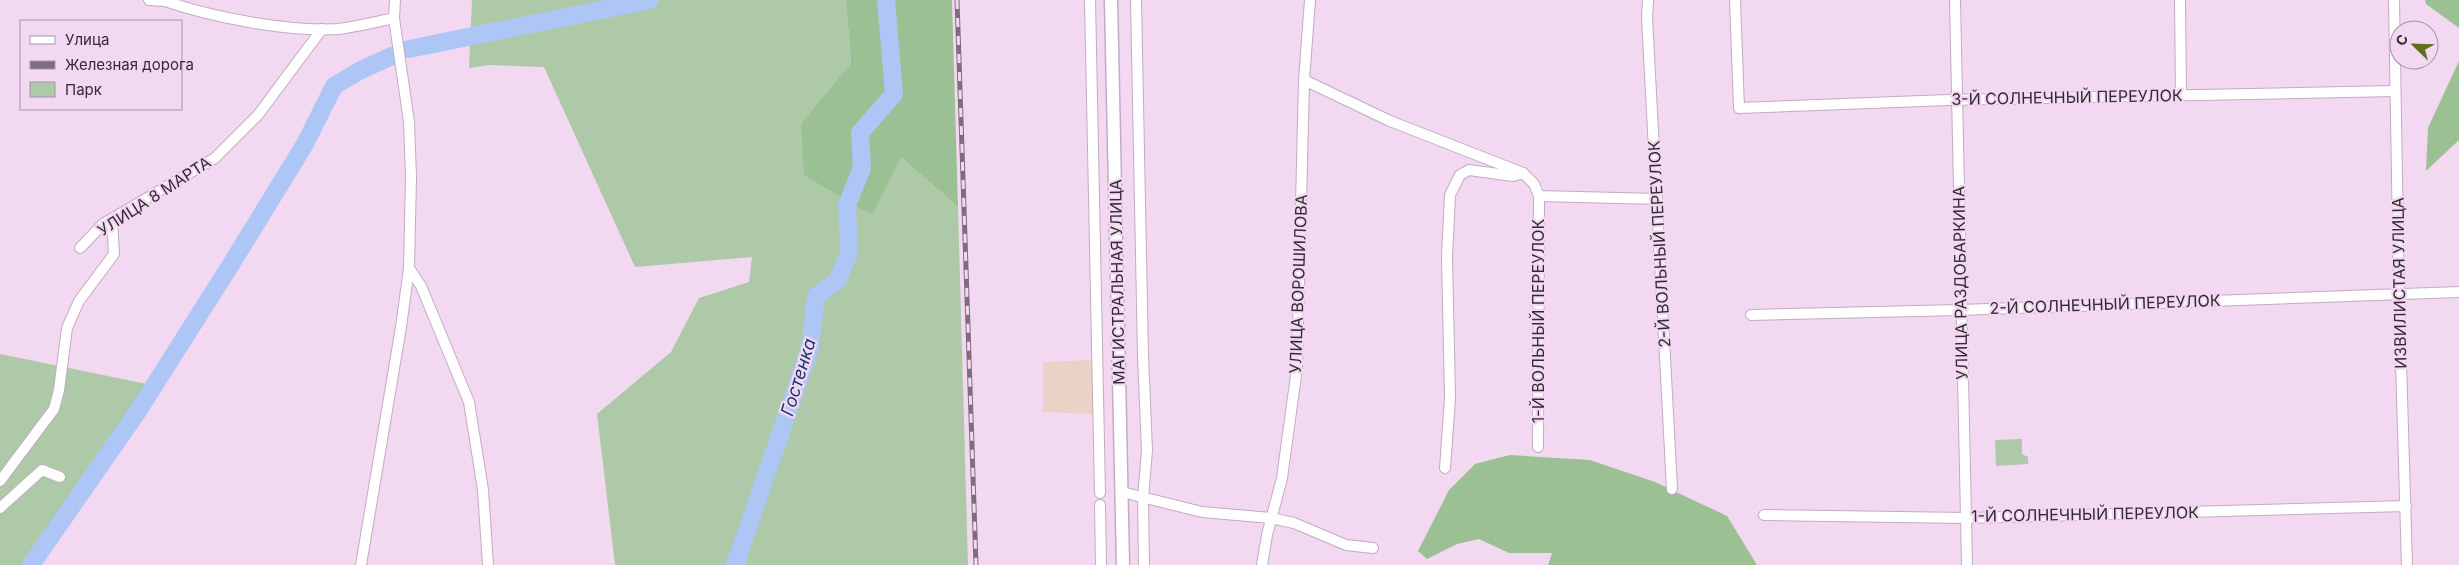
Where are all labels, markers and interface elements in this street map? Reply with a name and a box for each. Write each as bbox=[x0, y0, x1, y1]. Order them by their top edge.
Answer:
legend bbox=[20, 20, 182, 110]
north arrow bbox=[2389, 20, 2439, 70]
text: Улица bbox=[65, 30, 109, 49]
text: С bbox=[2392, 32, 2411, 48]
text: Железная дорога bbox=[65, 55, 194, 74]
text: Парк bbox=[65, 80, 102, 99]
street label: 3-Й СОЛНЕЧНЫЙ ПЕРЕУЛОК bbox=[1951, 85, 2183, 109]
street label: 2-Й ВОЛЬНЫЙ ПЕРЕУЛОК bbox=[1644, 140, 1674, 348]
street label: УЛИЦА 8 МАРТА bbox=[94, 152, 214, 240]
street label: МАГИСТРАЛЬНАЯ УЛИЦА bbox=[1105, 179, 1129, 385]
street label: УЛИЦА РАЗДОБАРКИНА bbox=[1948, 186, 1972, 380]
street label: УЛИЦА ВОРОШИЛОВА bbox=[1285, 194, 1311, 374]
street label: ИЗВИЛИСТАЯ УЛИЦА bbox=[2388, 197, 2410, 369]
street label: 1-Й ВОЛЬНЫЙ ПЕРЕУЛОК bbox=[1528, 219, 1548, 423]
street label: 2-Й СОЛНЕЧНЫЙ ПЕРЕУЛОК bbox=[1989, 290, 2221, 318]
water label: Гостенка bbox=[776, 336, 820, 418]
street label: 1-Й СОЛНЕЧНЫЙ ПЕРЕУЛОК bbox=[1971, 502, 2199, 526]

